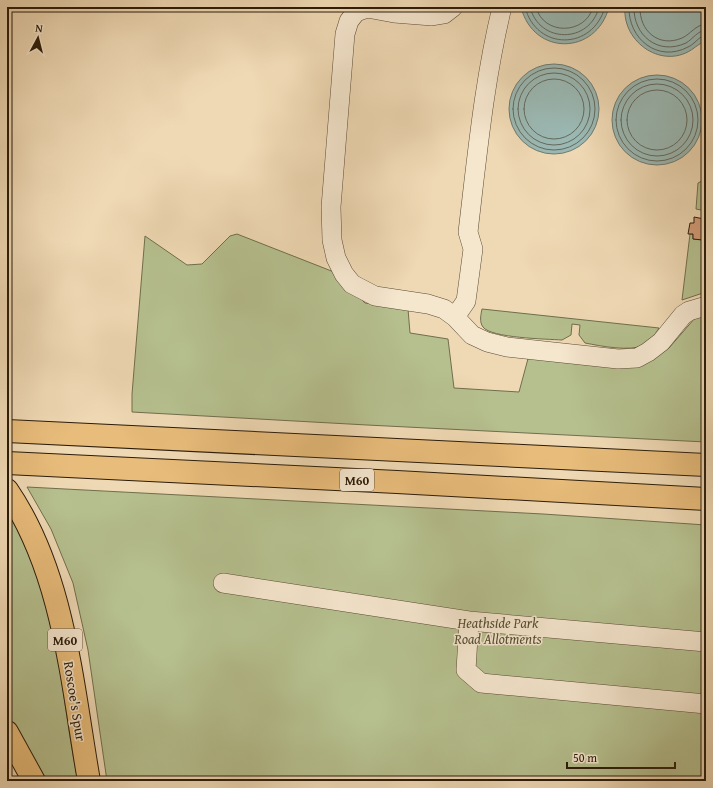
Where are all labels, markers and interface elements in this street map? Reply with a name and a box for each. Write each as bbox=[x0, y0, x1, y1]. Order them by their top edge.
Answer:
north arrow bbox=[18, 18, 58, 58]
text: N bbox=[35, 20, 44, 37]
road number: M60 bbox=[340, 469, 374, 491]
park label: Heathside Park Road Allotments bbox=[453, 613, 542, 649]
road number: M60 bbox=[48, 629, 82, 651]
street label: Roscoe's Spur bbox=[59, 660, 91, 743]
scale bar bbox=[567, 744, 675, 770]
text: 50 m bbox=[573, 749, 597, 766]

